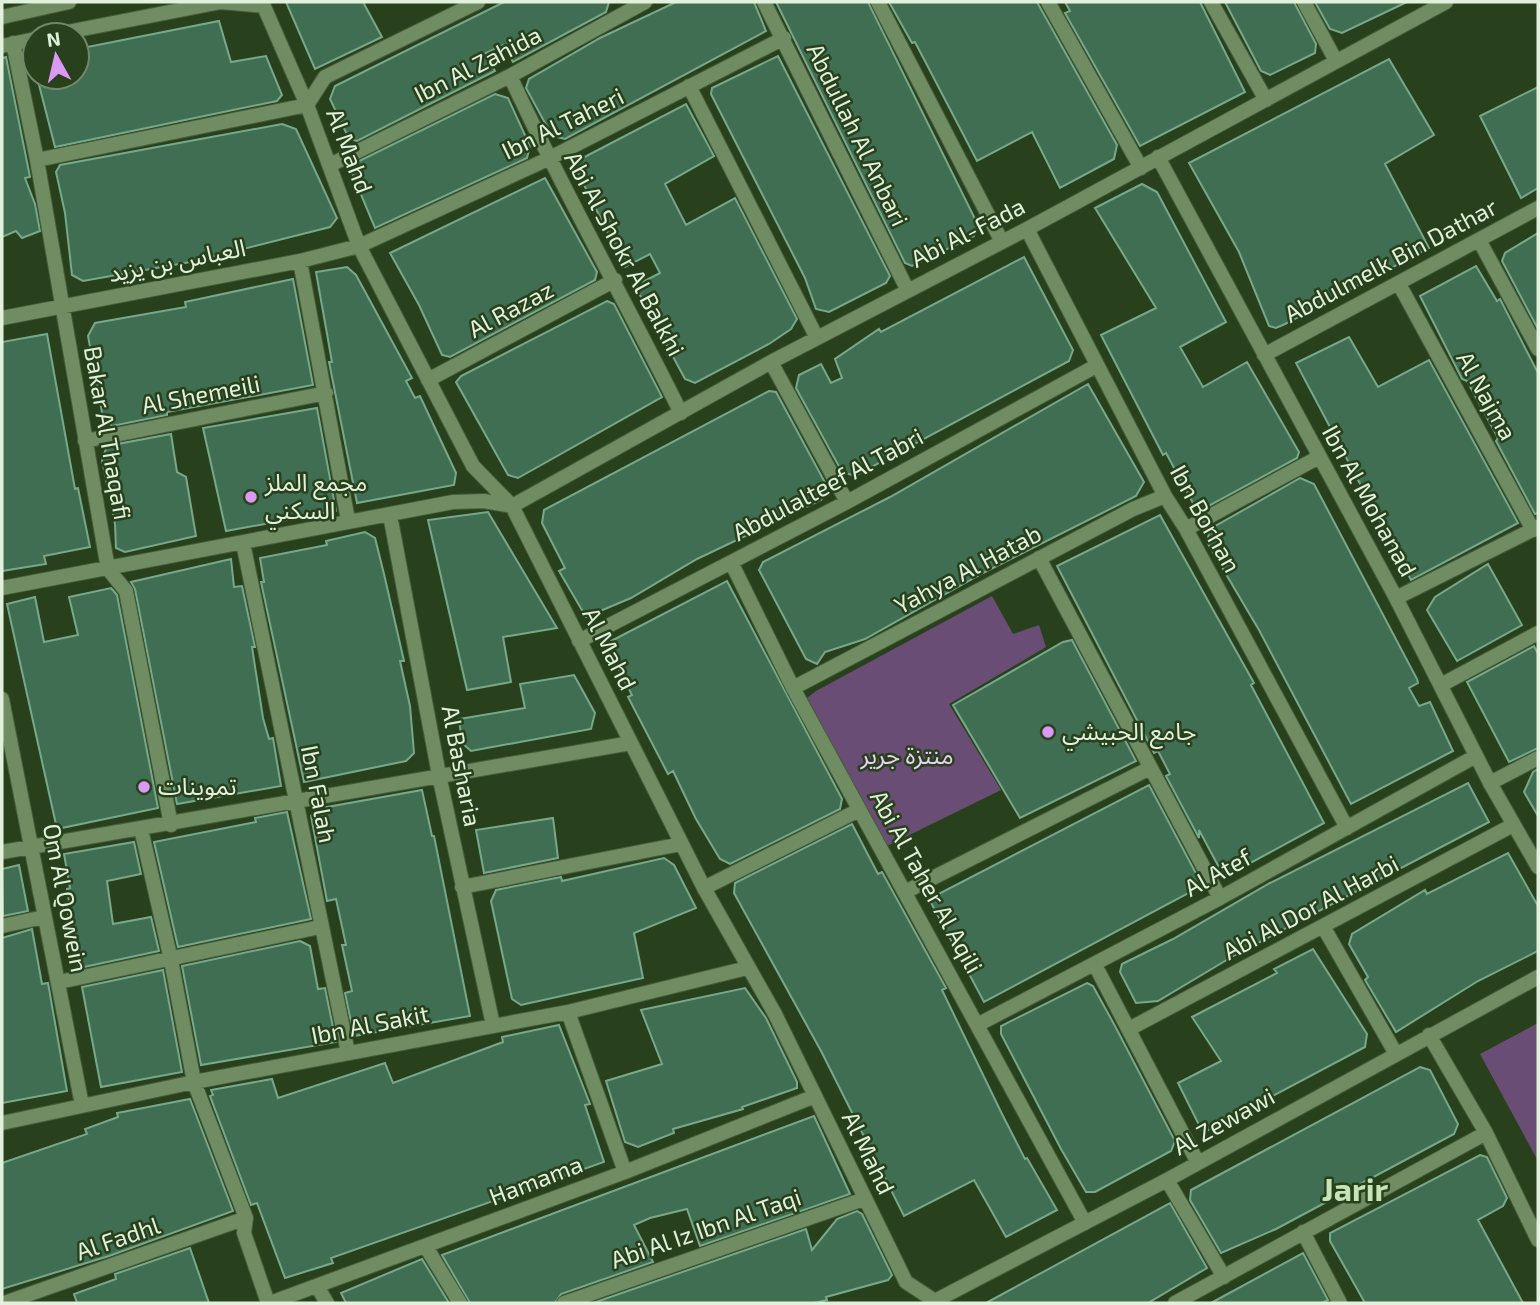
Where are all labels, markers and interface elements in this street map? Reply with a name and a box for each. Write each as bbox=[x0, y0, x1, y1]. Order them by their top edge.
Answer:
street label: Ibn Al Zahida bbox=[409, 19, 546, 108]
north arrow bbox=[21, 21, 91, 91]
text: N bbox=[45, 26, 62, 51]
street label: Abdullah Al Anbari bbox=[802, 38, 915, 230]
street label: Ibn Al Taheri bbox=[497, 81, 628, 165]
street label: Al Mahd bbox=[321, 104, 380, 197]
street label: Abi Al Shokr Al Balkhi bbox=[559, 146, 692, 360]
street label: Abi Al-Fada bbox=[905, 191, 1029, 273]
street label: Abdulmelk Bin Dathar bbox=[1279, 191, 1502, 328]
street label: العباس بن يزيد bbox=[106, 232, 248, 288]
street label: Al Razaz bbox=[463, 274, 558, 343]
street label: Bakar Al Thaqafi bbox=[79, 344, 138, 522]
street label: Al Najma bbox=[1451, 346, 1524, 445]
street label: Al Shemeili bbox=[139, 368, 262, 419]
street label: Ibn Al Mohanad bbox=[1317, 420, 1424, 581]
street label: Abdulalteef Al Tabri bbox=[727, 421, 928, 546]
street label: Ibn Borhan bbox=[1165, 459, 1248, 577]
place label: مجمع الملز السكني bbox=[264, 467, 367, 530]
marker: مجمع الملز السكني bbox=[243, 489, 259, 505]
street label: Yahya Al Hatab bbox=[889, 518, 1046, 620]
street label: Al Mahd bbox=[577, 602, 643, 694]
street label: Al Basharia bbox=[437, 703, 488, 829]
place label: جامع الحبيشي bbox=[1062, 716, 1196, 751]
marker: جامع الحبيشي bbox=[1040, 724, 1056, 740]
park label: منتزة جرير bbox=[860, 740, 954, 770]
street label: Ibn Falah bbox=[296, 742, 343, 845]
place label: تموينات bbox=[158, 771, 237, 801]
marker: تموينات bbox=[136, 779, 152, 795]
street label: Abi Al Taher Al Aqili bbox=[865, 785, 990, 978]
street label: Om Al Qowein bbox=[38, 821, 95, 974]
street label: Al Atef bbox=[1179, 841, 1257, 902]
street label: Abi Al Dor Al Harbi bbox=[1217, 848, 1403, 965]
street label: Ibn Al Sakit bbox=[308, 998, 431, 1049]
street label: Al Zewawi bbox=[1167, 1081, 1279, 1160]
street label: Al Mahd bbox=[837, 1106, 902, 1199]
street label: Hamama bbox=[485, 1149, 586, 1211]
district label: Jarir bbox=[1322, 1169, 1388, 1207]
street label: Abi Al Iz Ibn Al Taqi bbox=[606, 1181, 805, 1274]
street label: Al Fadhl bbox=[72, 1210, 163, 1265]

